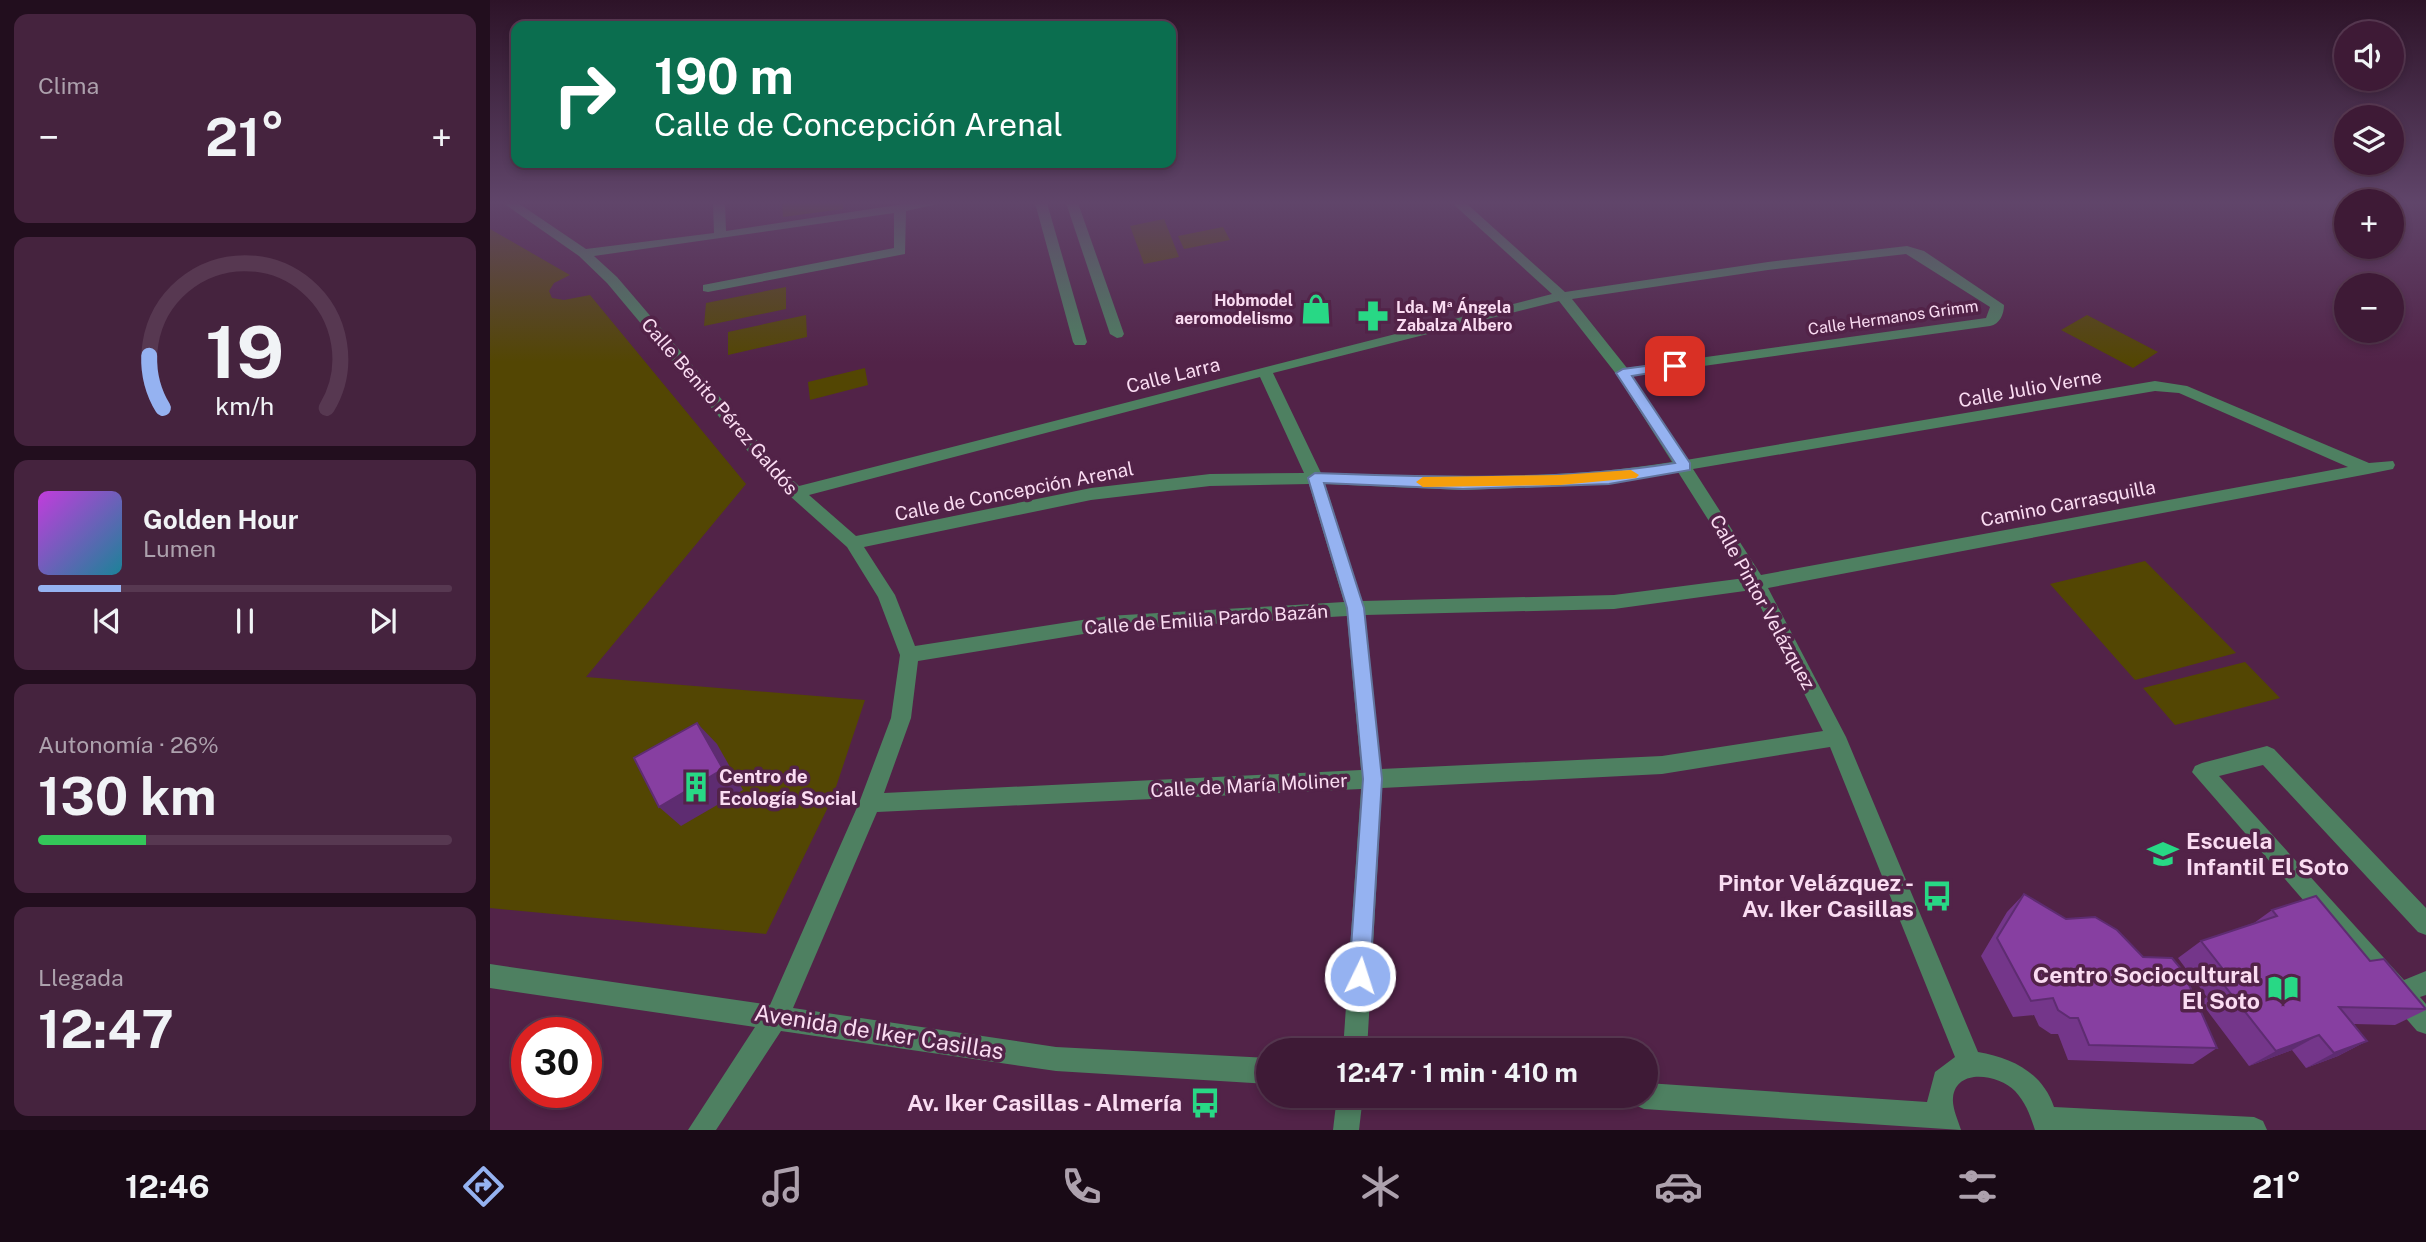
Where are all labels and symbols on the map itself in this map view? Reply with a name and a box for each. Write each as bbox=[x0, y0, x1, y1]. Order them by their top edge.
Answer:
place label: Hobmodel aeromodelismo bbox=[1175, 291, 1293, 328]
shop icon: Hobmodel aeromodelismo bbox=[1299, 292, 1333, 326]
street label: Calle Hermanos Grimm bbox=[1807, 296, 1979, 339]
place label: Lda. Mª Ángela Zabalza Albero bbox=[1396, 297, 1512, 335]
pharmacy icon: Lda. Mª Ángela Zabalza Albero bbox=[1356, 299, 1390, 333]
street label: Calle Benito Pérez Galdós bbox=[637, 313, 803, 499]
pin bbox=[1645, 336, 1705, 396]
street label: Calle Larra bbox=[1124, 353, 1222, 397]
street label: Calle Julio Verne bbox=[1957, 365, 2103, 411]
street label: Calle de Concepción Arenal bbox=[893, 457, 1135, 525]
street label: Camino Carrasquilla bbox=[1979, 475, 2157, 531]
street label: Calle Pintor Velázquez bbox=[1706, 511, 1820, 693]
street label: Calle de Emilia Pardo Bazán bbox=[1083, 600, 1329, 638]
place label: Centro de Ecología Social bbox=[719, 765, 857, 809]
street label: Calle de María Moliner bbox=[1150, 769, 1348, 801]
building icon: Centro de Ecología Social bbox=[679, 770, 713, 804]
place label: Escuela Infantil El Soto bbox=[2186, 827, 2349, 880]
school or university icon: Escuela Infantil El Soto bbox=[2146, 837, 2180, 871]
place label: Pintor Velázquez - Av. Iker Casillas bbox=[1718, 869, 1914, 922]
bus stop icon: Pintor Velázquez - Av. Iker Casillas bbox=[1920, 879, 1954, 913]
position arrow bbox=[1323, 939, 1397, 1013]
place label: Centro Sociocultural El Soto bbox=[2033, 961, 2260, 1014]
library icon: Centro Sociocultural El Soto bbox=[2266, 971, 2300, 1005]
street label: Avenida de Iker Casillas bbox=[752, 998, 1006, 1065]
speed limit sign: 30 bbox=[511, 1017, 602, 1108]
bus stop icon: Av. Iker Casillas - Almería bbox=[1188, 1086, 1222, 1120]
place label: Av. Iker Casillas - Almería bbox=[907, 1089, 1182, 1116]

